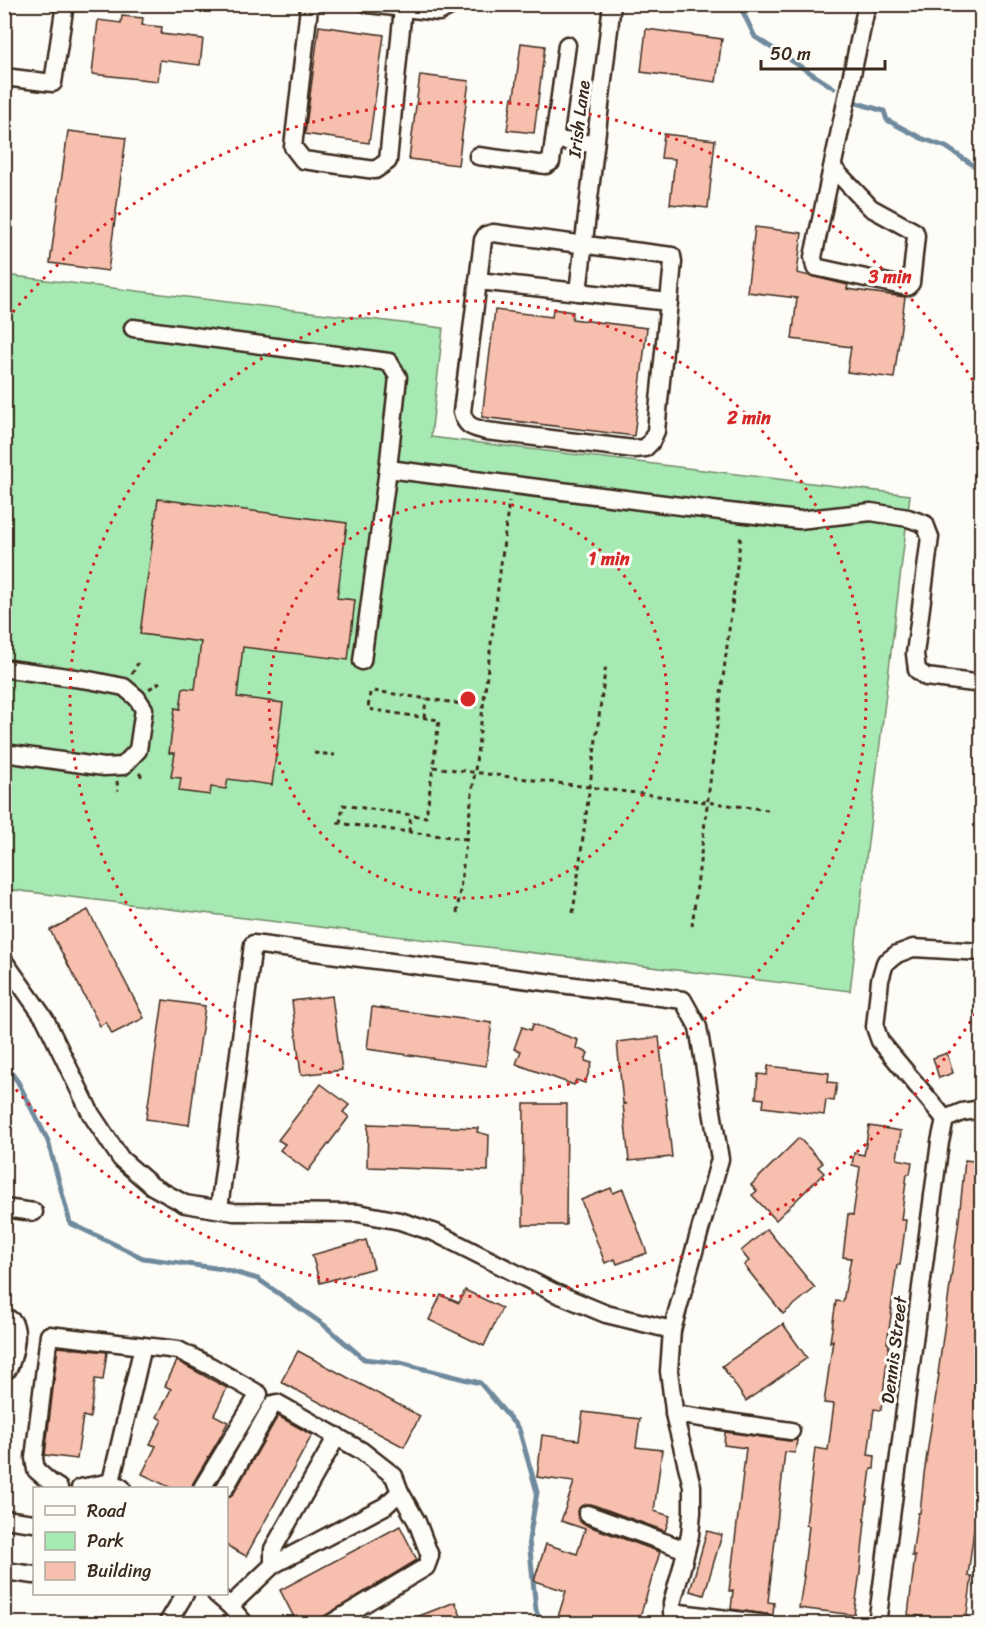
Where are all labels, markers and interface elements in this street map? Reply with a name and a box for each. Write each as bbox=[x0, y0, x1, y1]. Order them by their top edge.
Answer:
scale bar bbox=[761, 33, 886, 71]
text: 50 m bbox=[770, 38, 811, 70]
street label: Irish Lane bbox=[558, 78, 600, 160]
text: 3 min bbox=[867, 261, 912, 293]
text: 2 min bbox=[726, 402, 771, 434]
text: 1 min bbox=[589, 543, 630, 575]
centre of rings bbox=[458, 689, 478, 709]
street label: Dennis Street bbox=[872, 1294, 917, 1406]
legend bbox=[33, 1487, 228, 1595]
text: Road bbox=[87, 1495, 127, 1527]
text: Park bbox=[87, 1525, 124, 1557]
text: Building bbox=[87, 1555, 151, 1587]

